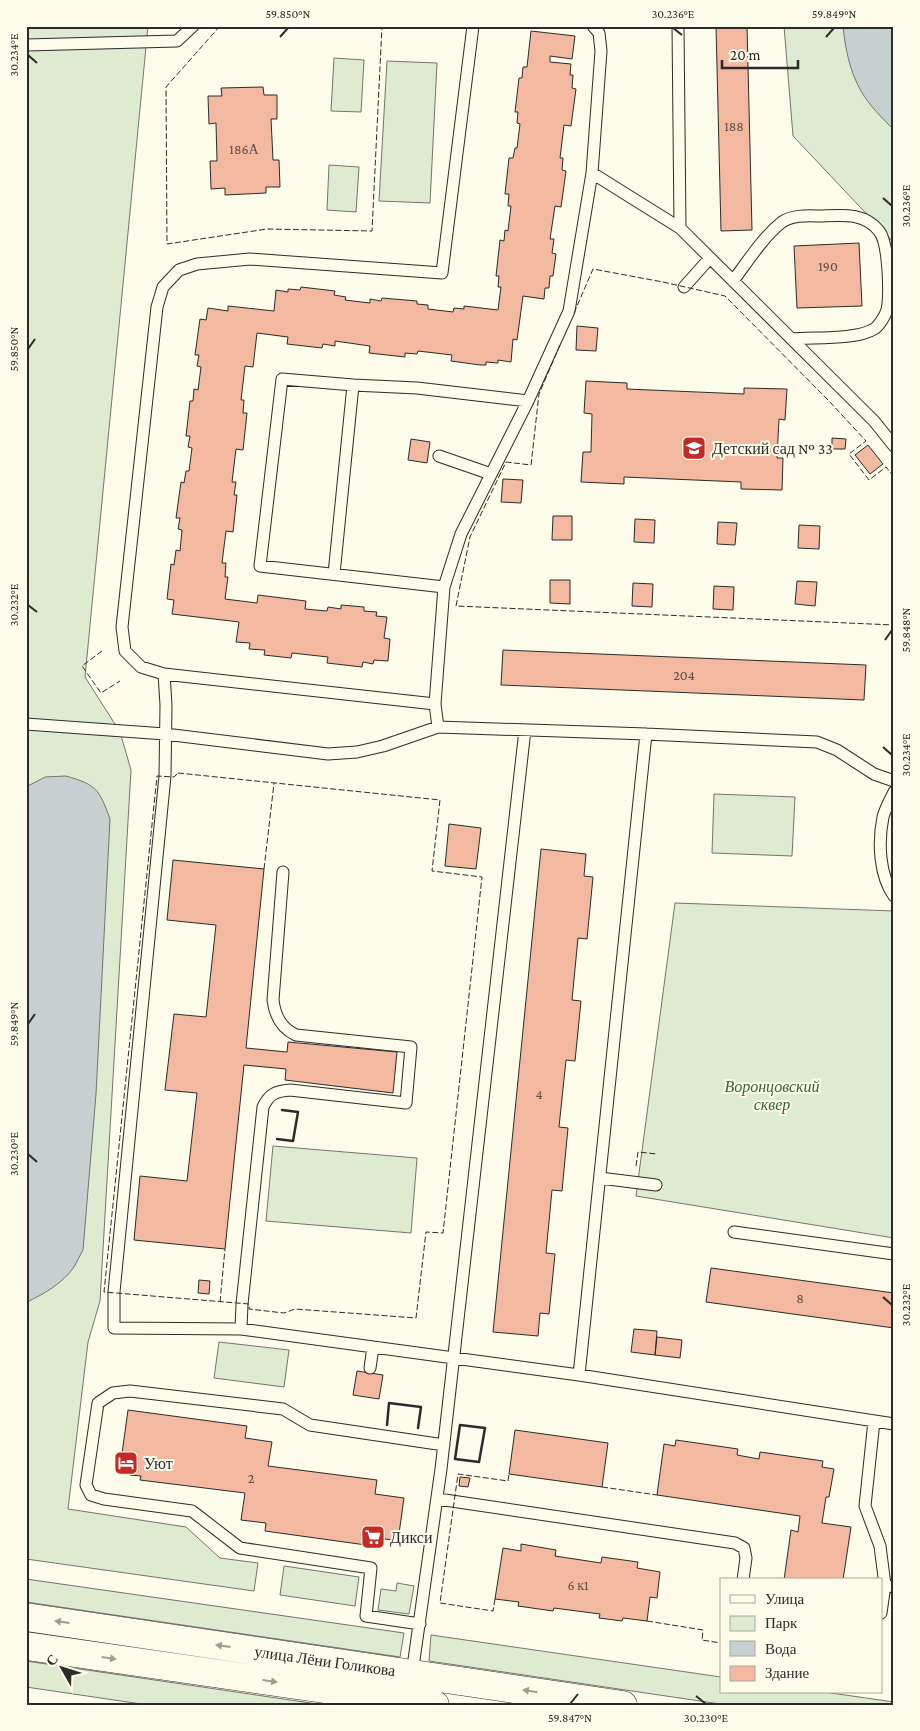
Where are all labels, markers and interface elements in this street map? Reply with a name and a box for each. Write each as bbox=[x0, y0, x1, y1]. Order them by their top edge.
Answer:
text: 59.850°N bbox=[266, 7, 311, 21]
text: 30.236°E bbox=[652, 7, 695, 21]
text: 59.849°N bbox=[812, 7, 856, 21]
text: 30.234°E bbox=[7, 33, 21, 77]
scale bar bbox=[722, 38, 799, 70]
text: 20 m bbox=[730, 47, 761, 63]
house number: 188 bbox=[724, 118, 744, 134]
house number: 186А bbox=[229, 141, 260, 157]
text: 30.236°E bbox=[899, 184, 913, 227]
house number: 190 bbox=[818, 258, 838, 274]
text: 59.850°N bbox=[7, 326, 21, 371]
school or university icon: Детский сад № 33 bbox=[681, 435, 707, 461]
place label: Детский сад № 33 bbox=[712, 440, 833, 458]
text: 30.232°E bbox=[7, 583, 21, 626]
text: 59.848°N bbox=[899, 607, 913, 653]
house number: 204 bbox=[673, 667, 695, 683]
text: 30.234°E bbox=[899, 733, 913, 777]
text: 59.849°N bbox=[7, 1002, 21, 1046]
park label: Воронцовский сквер bbox=[724, 1078, 820, 1114]
house number: 4 bbox=[535, 1086, 543, 1102]
text: 30.230°E bbox=[7, 1132, 21, 1176]
text: 30.232°E bbox=[899, 1283, 913, 1326]
house number: 8 bbox=[796, 1290, 804, 1306]
hotel icon: Уют bbox=[113, 1450, 139, 1476]
place label: Уют bbox=[144, 1455, 173, 1472]
house number: 2 bbox=[248, 1470, 255, 1486]
supermarket icon: Дикси bbox=[360, 1524, 386, 1550]
place label: Дикси bbox=[390, 1529, 433, 1547]
house number: 6 к1 bbox=[567, 1577, 589, 1593]
legend bbox=[720, 1578, 882, 1694]
text: Улица bbox=[765, 1591, 804, 1607]
text: Парк bbox=[765, 1615, 798, 1631]
one-way arrow bbox=[53, 1618, 69, 1626]
one-way arrow bbox=[214, 1641, 230, 1649]
text: Вода bbox=[765, 1641, 797, 1657]
street label: улица Лёни Голикова bbox=[253, 1643, 397, 1680]
north arrow bbox=[38, 1644, 88, 1694]
text: С bbox=[42, 1651, 61, 1669]
one-way arrow bbox=[101, 1654, 117, 1662]
text: Здание bbox=[765, 1665, 809, 1681]
one-way arrow bbox=[262, 1677, 278, 1685]
one-way arrow bbox=[521, 1687, 537, 1695]
text: 59.847°N bbox=[548, 1711, 592, 1725]
text: 30.230°E bbox=[684, 1711, 728, 1725]

